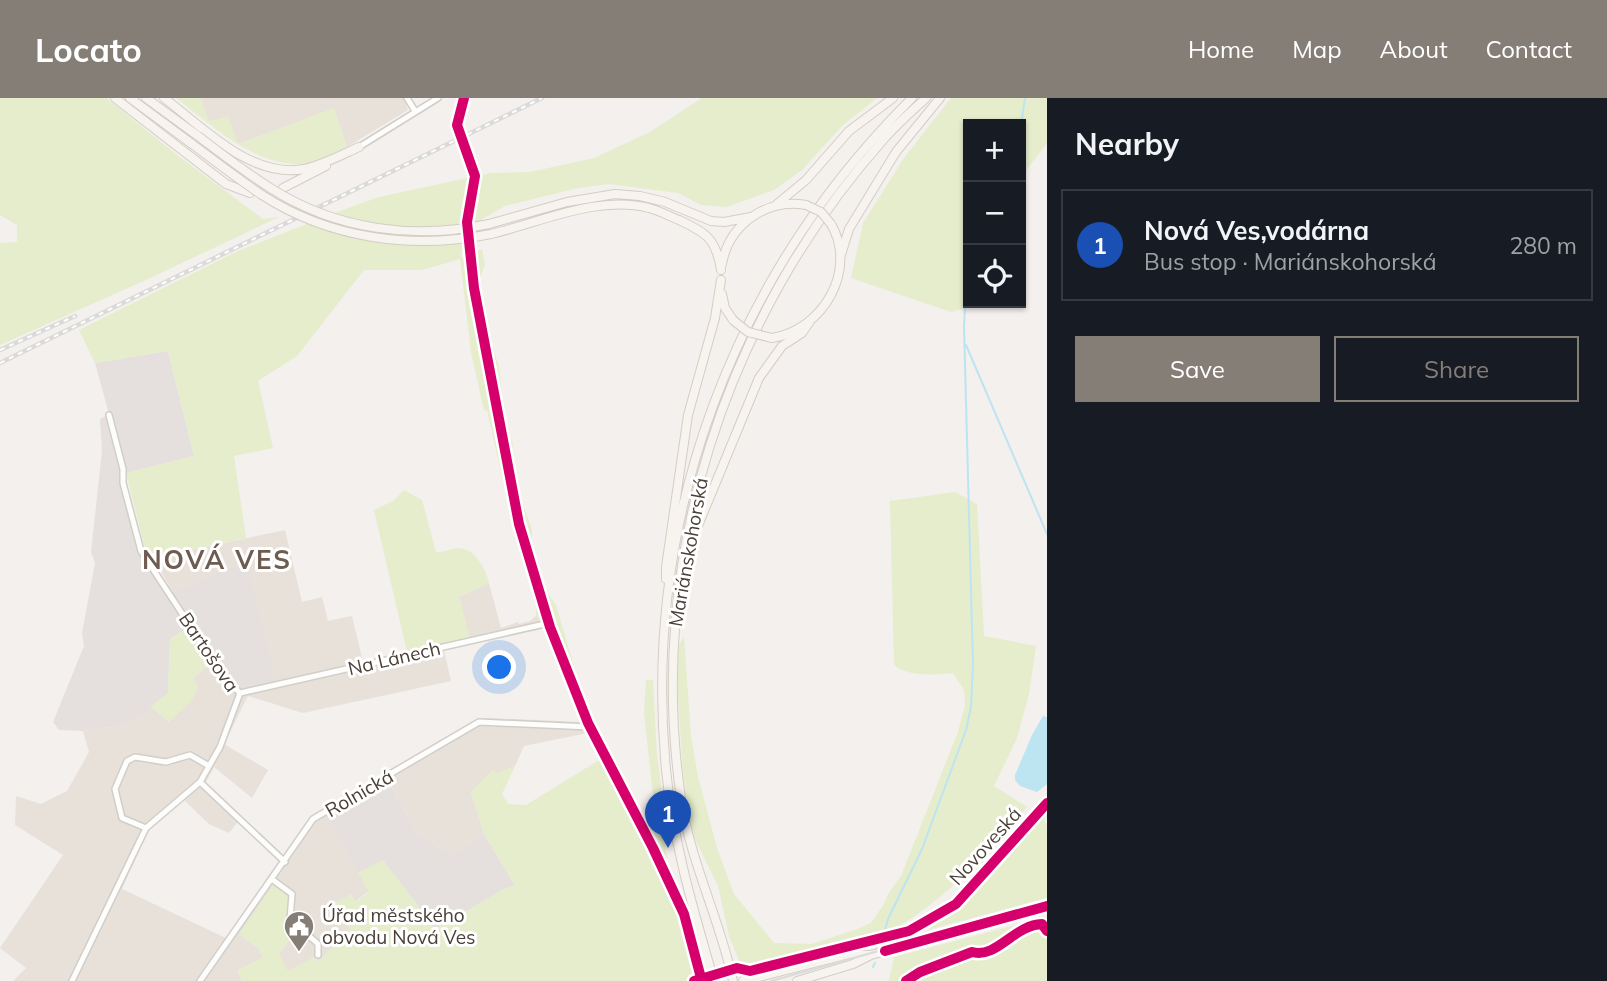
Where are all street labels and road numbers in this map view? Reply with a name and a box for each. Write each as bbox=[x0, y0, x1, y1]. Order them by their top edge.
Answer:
street label: Mariánskohorská bbox=[663, 476, 713, 628]
street label: Bartošova bbox=[174, 608, 244, 696]
street label: Na Lánech bbox=[345, 636, 443, 680]
street label: Rolnická bbox=[321, 764, 397, 822]
street label: Novoveská bbox=[944, 802, 1026, 890]

